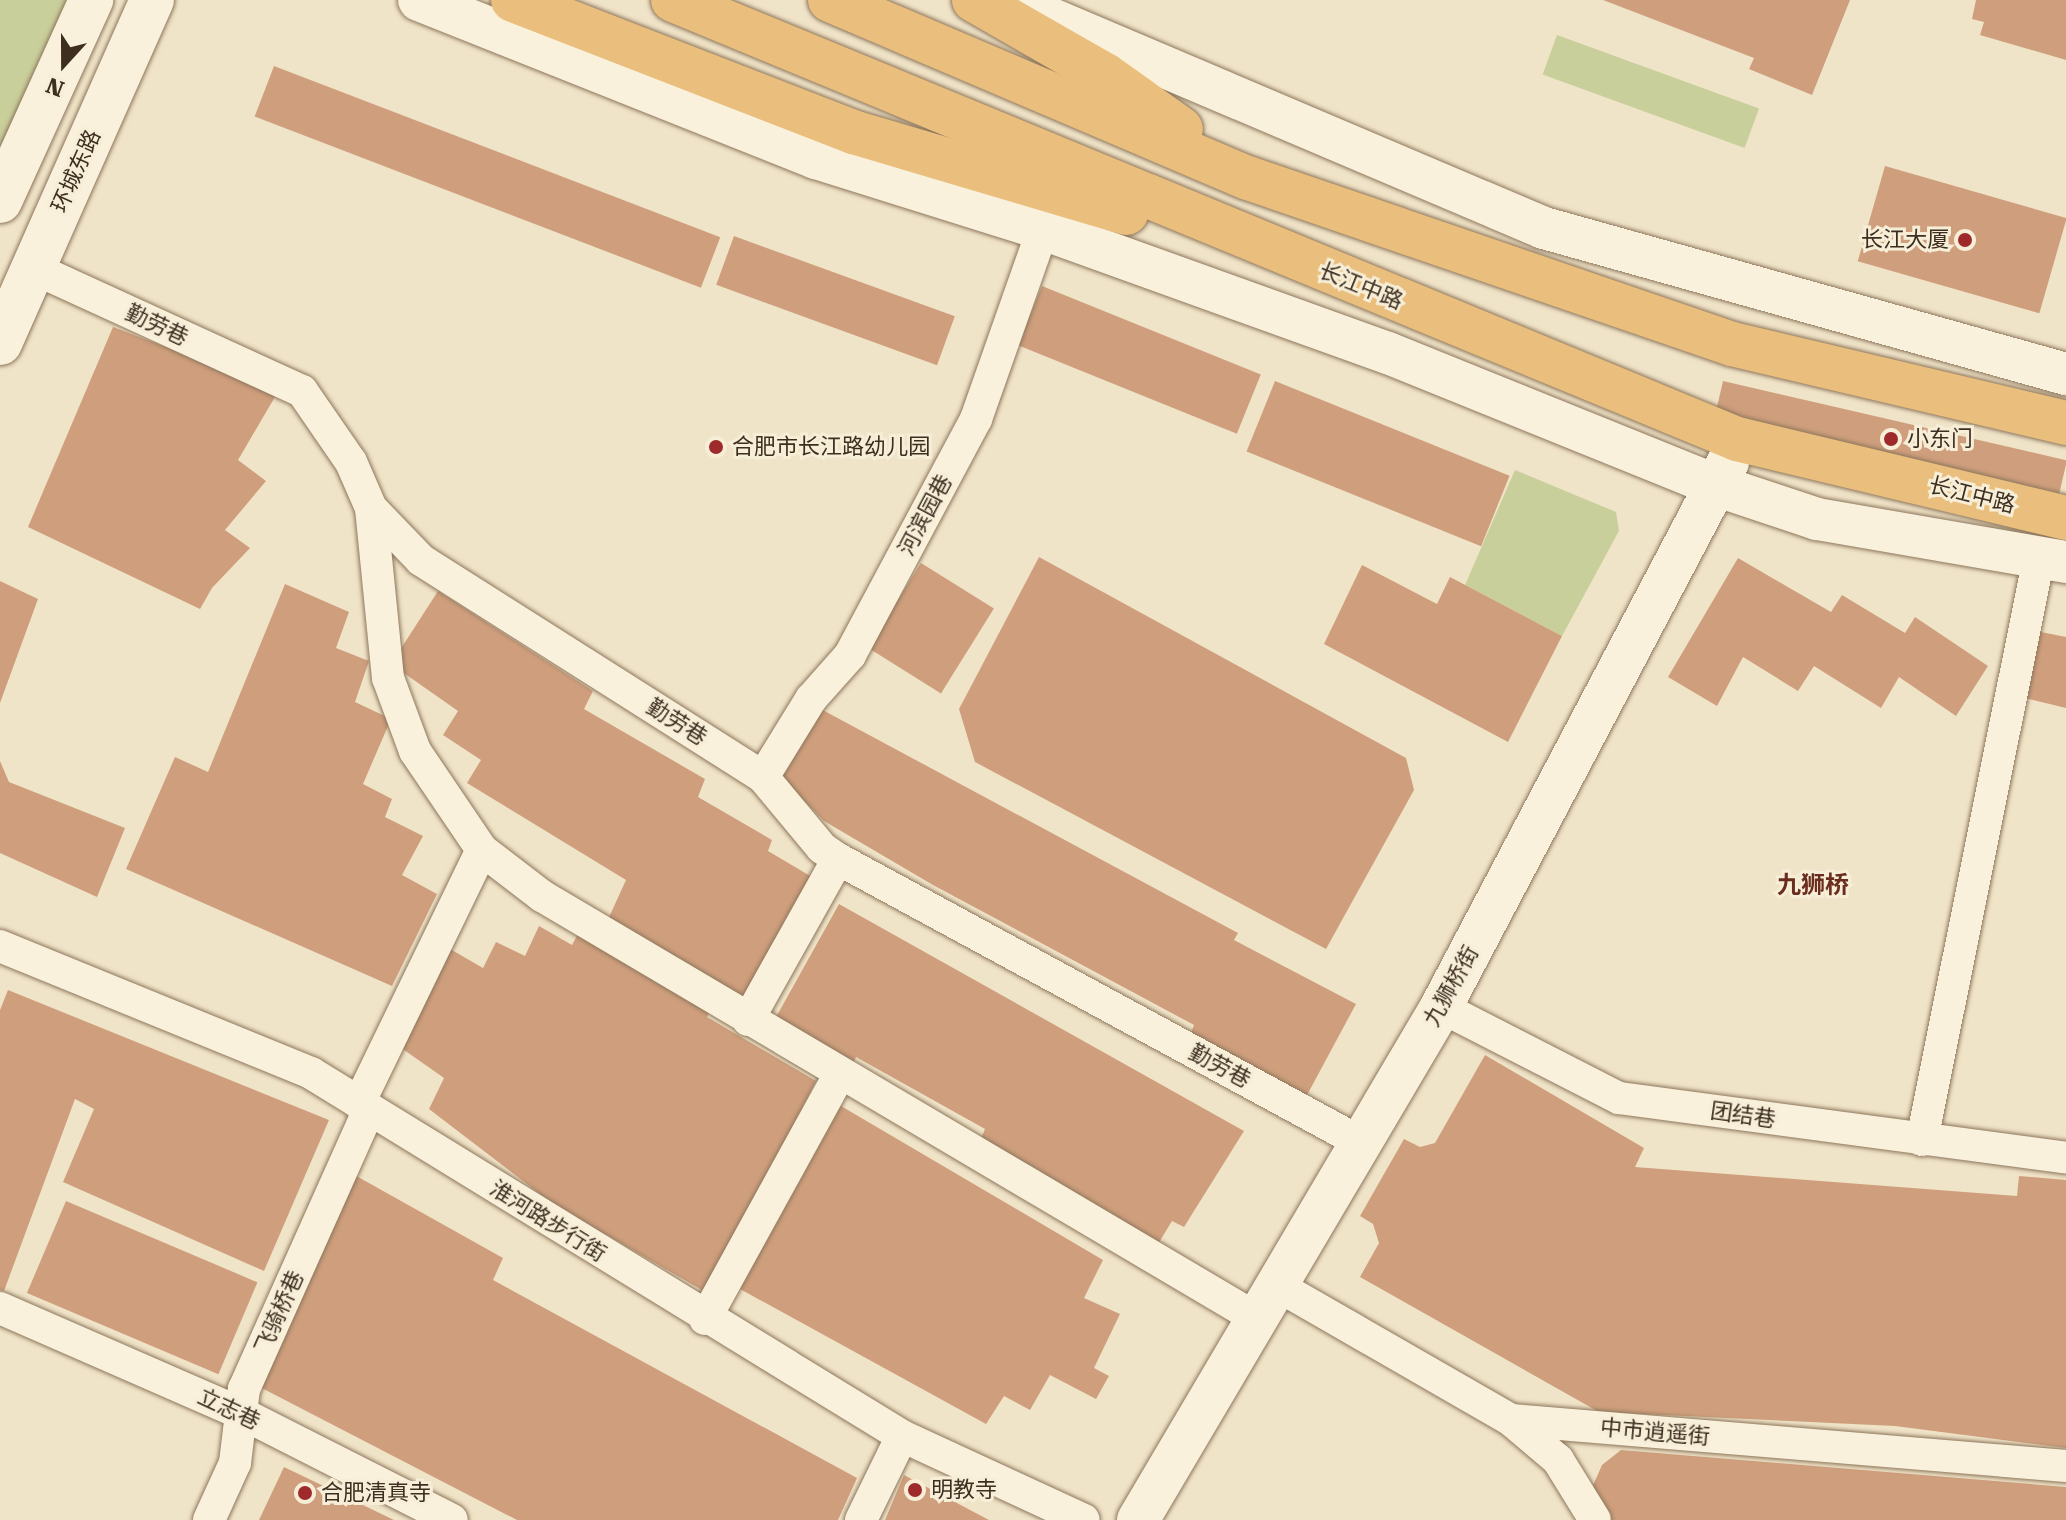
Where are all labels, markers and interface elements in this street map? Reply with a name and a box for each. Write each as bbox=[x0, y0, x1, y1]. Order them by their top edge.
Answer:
north arrow bbox=[24, 24, 104, 104]
text: N bbox=[43, 72, 68, 102]
street label: 环城东路 bbox=[46, 125, 106, 217]
place label: 长江大厦 bbox=[1861, 227, 1949, 253]
marker: 长江大厦 bbox=[1956, 231, 1974, 249]
street label: 长江中路 bbox=[1315, 257, 1407, 315]
street label: 勤劳巷 bbox=[122, 299, 192, 351]
place label: 小东门 bbox=[1907, 426, 1973, 452]
marker: 小东门 bbox=[1882, 430, 1900, 448]
place label: 合肥市长江路幼儿园 bbox=[732, 434, 930, 460]
marker: 合肥市长江路幼儿园 bbox=[707, 438, 725, 456]
street label: 河滨园巷 bbox=[893, 470, 957, 560]
street label: 长江中路 bbox=[1926, 472, 2018, 518]
street label: 勤劳巷 bbox=[642, 693, 712, 751]
district label: 九狮桥 bbox=[1777, 872, 1849, 900]
street label: 九狮桥街 bbox=[1418, 941, 1484, 1031]
street label: 勤劳巷 bbox=[1185, 1039, 1255, 1093]
street label: 团结巷 bbox=[1708, 1097, 1778, 1133]
street label: 淮河路步行街 bbox=[485, 1175, 611, 1267]
street label: 飞骑桥巷 bbox=[249, 1266, 309, 1358]
street label: 立志巷 bbox=[194, 1383, 264, 1435]
street label: 中市逍遥街 bbox=[1599, 1414, 1711, 1450]
place label: 明教寺 bbox=[931, 1477, 997, 1503]
place label: 合肥清真寺 bbox=[321, 1480, 431, 1506]
marker: 明教寺 bbox=[906, 1481, 924, 1499]
marker: 合肥清真寺 bbox=[296, 1484, 314, 1502]

